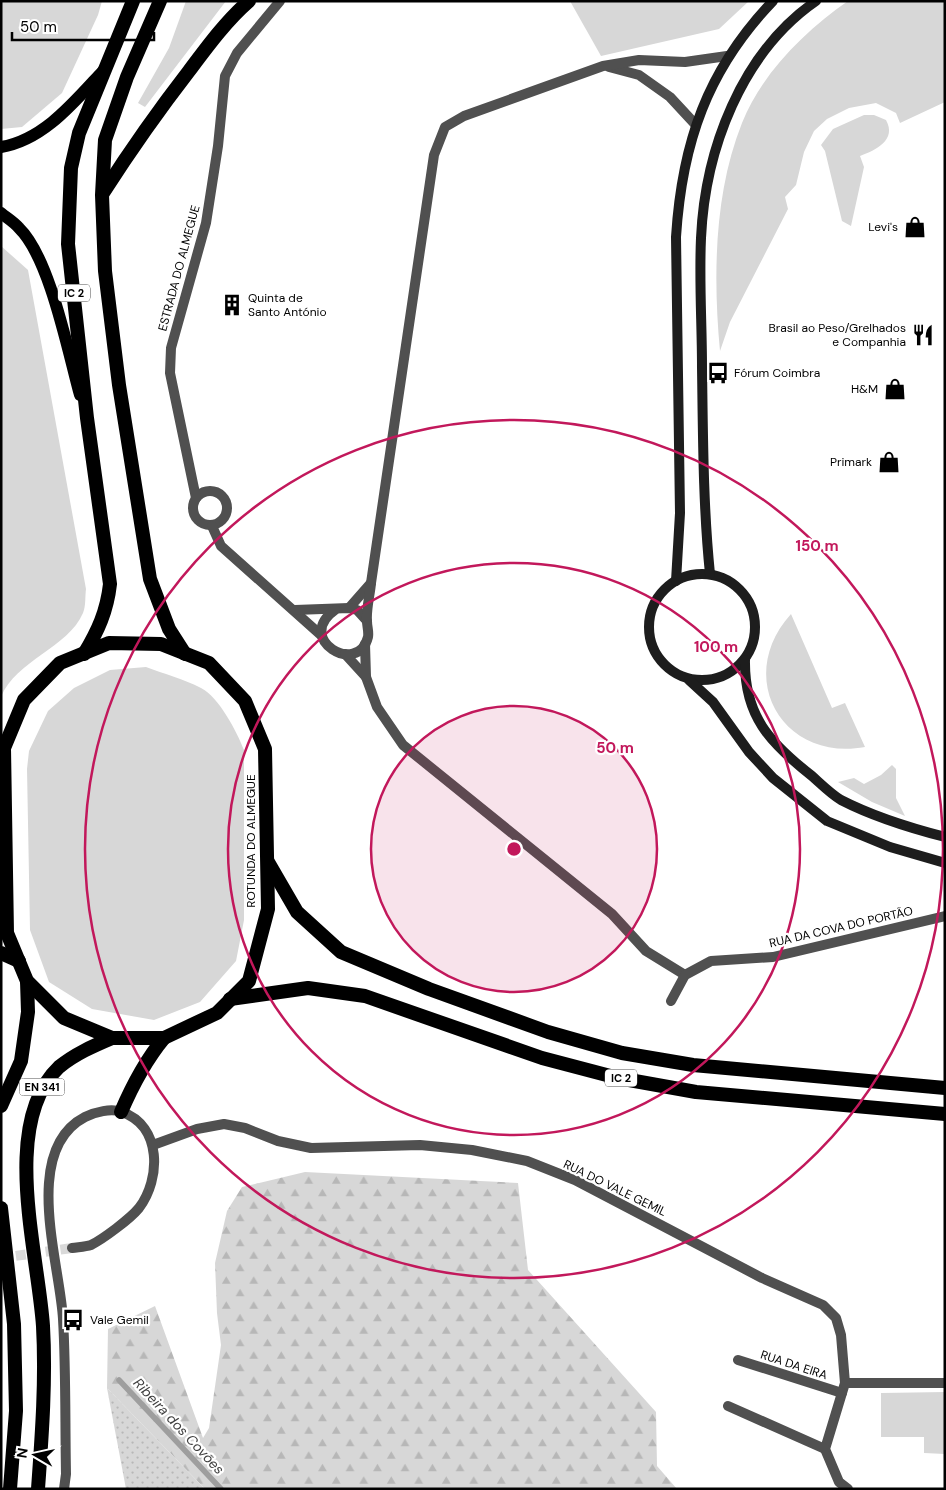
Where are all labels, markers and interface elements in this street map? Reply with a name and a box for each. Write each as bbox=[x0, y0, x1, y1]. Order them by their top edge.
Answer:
scale bar bbox=[12, 10, 155, 42]
text: 50 m bbox=[20, 17, 57, 37]
street label: ESTRADA DO ALMEGUE bbox=[154, 203, 204, 333]
shop icon: Levi's bbox=[902, 214, 928, 240]
place label: Levi's bbox=[868, 219, 898, 235]
road number: IC 2 bbox=[58, 284, 90, 302]
place label: Quinta de Santo António bbox=[248, 290, 327, 320]
building icon: Quinta de Santo António bbox=[219, 292, 245, 318]
place label: Brasil ao Peso/Grelhados e Companhia bbox=[769, 320, 906, 350]
restaurant icon: Brasil ao Peso/Grelhados e Companhia bbox=[910, 322, 936, 348]
bus stop icon: Fórum Coimbra bbox=[705, 360, 731, 386]
place label: Fórum Coimbra bbox=[734, 365, 820, 381]
shop icon: H&M bbox=[882, 376, 908, 402]
place label: H&M bbox=[851, 381, 878, 397]
shop icon: Primark bbox=[876, 449, 902, 475]
place label: Primark bbox=[830, 454, 872, 470]
text: 150 m bbox=[796, 536, 839, 556]
text: 100 m bbox=[694, 637, 738, 657]
text: 50 m bbox=[596, 738, 634, 758]
street label: ROTUNDA DO ALMEGUE bbox=[243, 774, 259, 908]
centre of rings bbox=[505, 840, 523, 858]
street label: RUA DA COVA DO PORTÃO bbox=[768, 903, 914, 951]
road number: IC 2 bbox=[605, 1070, 637, 1086]
road number: EN 341 bbox=[20, 1078, 64, 1096]
street label: RUA DO VALE GEMIL bbox=[561, 1156, 669, 1220]
bus stop icon: Vale Gemil bbox=[60, 1307, 86, 1333]
place label: Vale Gemil bbox=[90, 1312, 149, 1328]
street label: RUA DA EIRA bbox=[759, 1347, 829, 1383]
water label: Ribeira dos Covões bbox=[130, 1374, 228, 1478]
north arrow bbox=[10, 1430, 60, 1480]
text: N bbox=[12, 1447, 32, 1459]

